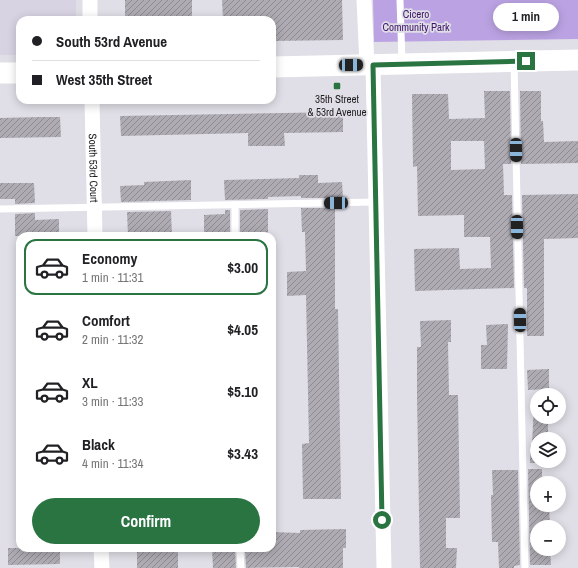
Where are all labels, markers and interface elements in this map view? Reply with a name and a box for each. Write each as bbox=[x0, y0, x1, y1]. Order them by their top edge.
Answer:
callout: 1 min bbox=[493, 3, 559, 31]
park label: Cicero Community Park bbox=[382, 7, 450, 34]
text: 1 min bbox=[512, 8, 540, 25]
text: South 53rd Avenue bbox=[56, 31, 167, 52]
route end bbox=[517, 52, 535, 70]
car bbox=[339, 59, 363, 71]
text: West 35th Street bbox=[56, 69, 152, 90]
marker: 35th Street & 53rd Avenue bbox=[332, 81, 342, 91]
place label: 35th Street & 53rd Avenue bbox=[307, 92, 367, 119]
street label: South 53rd Court bbox=[86, 133, 101, 203]
car bbox=[510, 138, 522, 162]
car bbox=[324, 197, 348, 209]
car bbox=[511, 215, 523, 239]
text: Economy bbox=[82, 248, 137, 269]
icon: car bbox=[34, 249, 70, 285]
text: $3.00 bbox=[227, 257, 258, 278]
text: 1 min · 11:31 bbox=[82, 269, 143, 286]
car bbox=[514, 308, 526, 332]
text: Comfort bbox=[82, 310, 130, 331]
icon: car bbox=[34, 311, 70, 347]
text: $4.05 bbox=[227, 319, 258, 340]
text: 2 min · 11:32 bbox=[82, 331, 143, 348]
text: XL bbox=[82, 372, 98, 393]
icon: car bbox=[34, 373, 70, 409]
text: $5.10 bbox=[227, 381, 258, 402]
map controls bbox=[530, 388, 566, 556]
button: locate bbox=[530, 388, 566, 424]
text: 3 min · 11:33 bbox=[82, 393, 143, 410]
button: layers bbox=[530, 432, 566, 468]
text: Black bbox=[82, 434, 115, 455]
icon: car bbox=[34, 435, 70, 471]
text: $3.43 bbox=[227, 443, 258, 464]
text: 4 min · 11:34 bbox=[82, 455, 143, 472]
button: + bbox=[530, 476, 566, 512]
button: Confirm bbox=[32, 498, 260, 544]
route start bbox=[373, 511, 391, 529]
button: − bbox=[530, 520, 566, 556]

